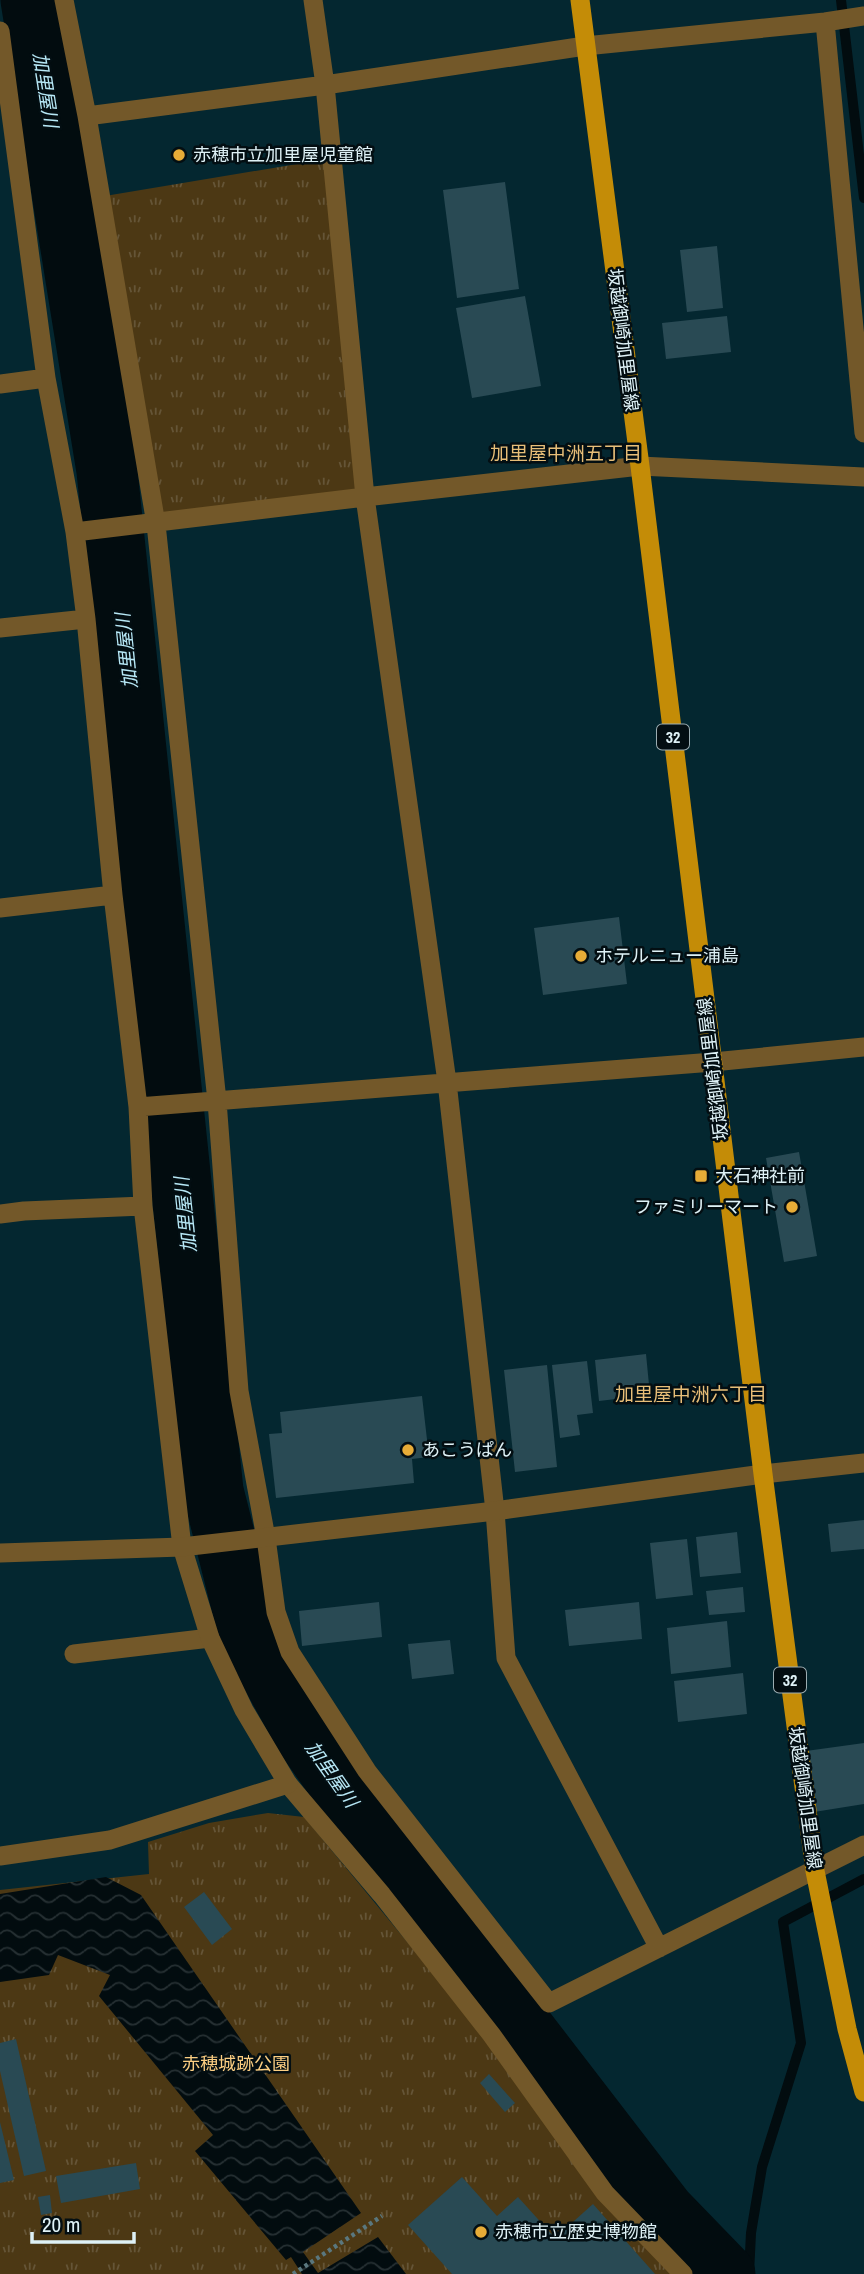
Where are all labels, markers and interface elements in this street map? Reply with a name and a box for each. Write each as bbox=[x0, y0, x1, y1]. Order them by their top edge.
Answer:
water label: 加里屋川 bbox=[27, 50, 65, 132]
place label: 赤穂市立加里屋児童館 bbox=[193, 142, 373, 167]
marker: 赤穂市立加里屋児童館 bbox=[171, 147, 187, 163]
street label: 坂越御崎加里屋線 bbox=[602, 267, 645, 413]
district label: 加里屋中洲五丁目 bbox=[490, 440, 642, 466]
water label: 加里屋川 bbox=[109, 610, 143, 690]
road number: 32 bbox=[657, 724, 689, 750]
place label: ホテルニュー浦島 bbox=[595, 943, 739, 968]
marker: ホテルニュー浦島 bbox=[573, 948, 589, 964]
street label: 坂越御崎加里屋線 bbox=[691, 996, 734, 1142]
place label: 大石神社前 bbox=[715, 1163, 805, 1188]
marker: 大石神社前 bbox=[693, 1168, 709, 1184]
water label: 加里屋川 bbox=[168, 1174, 202, 1254]
place label: ファミリーマート bbox=[634, 1194, 778, 1219]
marker: ファミリーマート bbox=[784, 1199, 800, 1215]
district label: 加里屋中洲六丁目 bbox=[615, 1381, 767, 1407]
place label: あこうぱん bbox=[422, 1437, 512, 1462]
marker: あこうぱん bbox=[400, 1442, 416, 1458]
road number: 32 bbox=[774, 1668, 806, 1692]
street label: 坂越御崎加里屋線 bbox=[783, 1725, 828, 1871]
water label: 加里屋川 bbox=[300, 1735, 366, 1814]
park label: 赤穂城跡公園 bbox=[182, 2051, 290, 2076]
scale bar bbox=[32, 2200, 133, 2244]
text: 20 m bbox=[42, 2210, 80, 2239]
place label: 赤穂市立歴史博物館 bbox=[495, 2219, 657, 2244]
marker: 赤穂市立歴史博物館 bbox=[473, 2224, 489, 2240]

